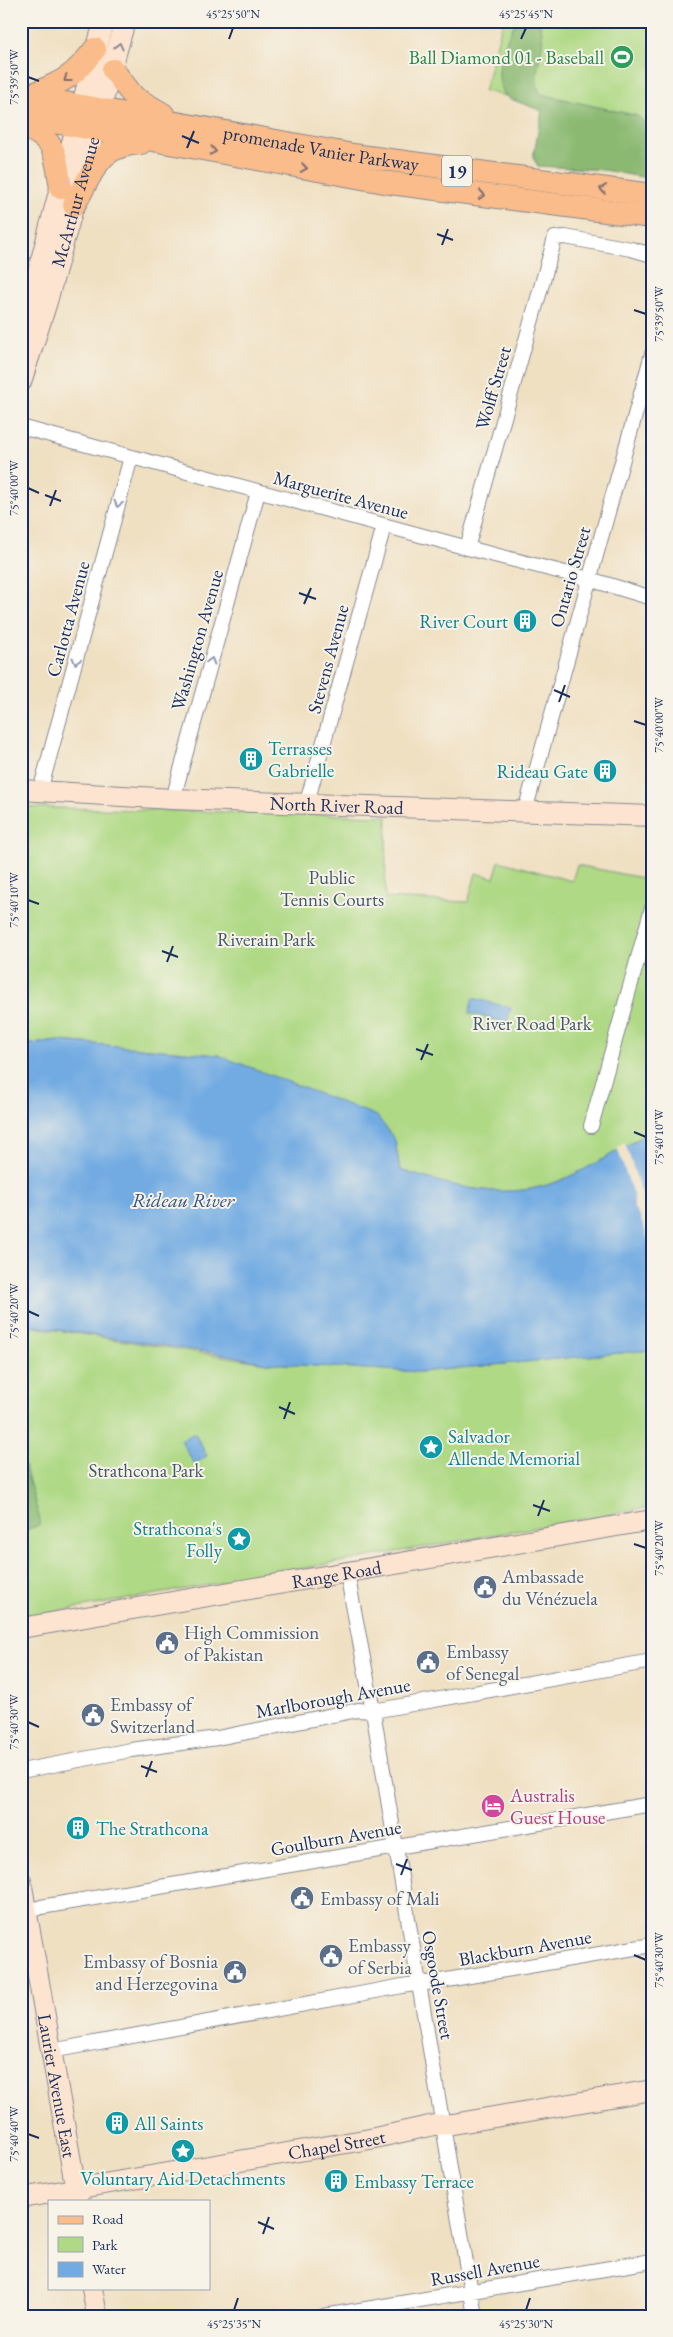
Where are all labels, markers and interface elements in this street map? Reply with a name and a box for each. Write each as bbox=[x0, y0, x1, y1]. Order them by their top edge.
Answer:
text: 45°25'50"N bbox=[206, 6, 260, 22]
text: 45°25'45"N bbox=[499, 6, 553, 22]
one-way arrow bbox=[113, 41, 124, 50]
sports icon: Ball Diamond 01 - Baseball bbox=[609, 44, 635, 70]
place label: Ball Diamond 01 - Baseball bbox=[409, 45, 604, 70]
text: 75°39'50"W bbox=[6, 48, 22, 105]
one-way arrow bbox=[63, 73, 72, 82]
street label: promenade Vanier Parkway bbox=[221, 119, 421, 176]
street label: McArthur Avenue bbox=[45, 134, 105, 270]
one-way arrow bbox=[209, 145, 218, 156]
road number: 19 bbox=[442, 156, 472, 187]
one-way arrow bbox=[301, 162, 309, 173]
one-way arrow bbox=[599, 184, 607, 195]
one-way arrow bbox=[479, 189, 487, 200]
text: 75°39'50"W bbox=[651, 285, 667, 342]
street label: Wolff Street bbox=[469, 343, 517, 433]
text: 75°40'00"W bbox=[6, 459, 22, 516]
street label: Marguerite Avenue bbox=[271, 465, 411, 525]
one-way arrow bbox=[113, 500, 124, 509]
street label: Ontario Street bbox=[544, 524, 596, 630]
street label: Carlotta Avenue bbox=[40, 558, 96, 680]
street label: Washington Avenue bbox=[165, 567, 229, 713]
street label: Stevens Avenue bbox=[301, 602, 355, 716]
building icon: River Court bbox=[512, 608, 538, 634]
place label: River Court bbox=[419, 609, 508, 634]
one-way arrow bbox=[71, 656, 81, 665]
one-way arrow bbox=[205, 658, 215, 666]
text: 75°40'00"W bbox=[651, 696, 667, 753]
place label: Terrasses Gabrielle bbox=[268, 736, 334, 783]
building icon: Terrasses Gabrielle bbox=[238, 746, 264, 772]
building icon: Rideau Gate bbox=[592, 758, 618, 784]
place label: Rideau Gate bbox=[497, 759, 588, 784]
street label: North River Road bbox=[269, 790, 404, 820]
park label: Public Tennis Courts bbox=[280, 865, 384, 912]
text: 75°40'10"W bbox=[6, 871, 22, 928]
park label: Riverain Park bbox=[217, 927, 316, 952]
park label: River Road Park bbox=[472, 1011, 593, 1036]
text: 75°40'10"W bbox=[651, 1108, 667, 1165]
water label: Rideau River bbox=[132, 1187, 236, 1213]
text: 75°40'20"W bbox=[6, 1282, 22, 1339]
place label: Salvador Allende Memorial bbox=[447, 1424, 580, 1471]
place icon: Salvador Allende Memorial bbox=[418, 1434, 444, 1460]
park label: Strathcona Park bbox=[88, 1458, 205, 1483]
place label: Strathcona's Folly bbox=[133, 1516, 223, 1563]
text: 75°40'20"W bbox=[651, 1519, 667, 1576]
place icon: Strathcona's Folly bbox=[226, 1526, 252, 1552]
street label: Range Road bbox=[290, 1554, 384, 1594]
place label: Ambassade du Vénézuela bbox=[501, 1564, 598, 1611]
public building icon: Ambassade du Vénézuela bbox=[472, 1574, 498, 1600]
place label: High Commission of Pakistan bbox=[184, 1620, 319, 1667]
public building icon: High Commission of Pakistan bbox=[154, 1630, 180, 1656]
place label: Embassy of Senegal bbox=[446, 1639, 520, 1686]
public building icon: Embassy of Senegal bbox=[415, 1649, 441, 1675]
street label: Marlborough Avenue bbox=[254, 1672, 412, 1724]
place label: Embassy of Switzerland bbox=[110, 1692, 196, 1739]
text: 75°40'30"W bbox=[6, 1693, 22, 1750]
public building icon: Embassy of Switzerland bbox=[80, 1702, 106, 1728]
place label: Australis Guest House bbox=[509, 1783, 606, 1830]
hotel icon: Australis Guest House bbox=[480, 1793, 506, 1819]
street label: Goulburn Avenue bbox=[269, 1814, 403, 1862]
building icon: The Strathcona bbox=[65, 1815, 91, 1841]
place label: The Strathcona bbox=[96, 1816, 209, 1841]
public building icon: Embassy of Mali bbox=[289, 1885, 315, 1911]
place label: Embassy of Mali bbox=[320, 1886, 440, 1911]
street label: Blackburn Avenue bbox=[457, 1924, 593, 1972]
street label: Osgoode Street bbox=[416, 1929, 460, 2042]
text: 75°40'30"W bbox=[651, 1931, 667, 1988]
place label: Embassy of Serbia bbox=[348, 1933, 412, 1980]
public building icon: Embassy of Serbia bbox=[318, 1943, 344, 1969]
place label: Embassy of Bosnia and Herzegovina bbox=[83, 1949, 218, 1996]
public building icon: Embassy of Bosnia and Herzegovina bbox=[222, 1959, 248, 1985]
street label: Laurier Avenue East bbox=[32, 2012, 83, 2160]
text: 75°40'40"W bbox=[6, 2105, 22, 2162]
building icon: All Saints bbox=[104, 2110, 130, 2136]
place label: All Saints bbox=[133, 2111, 203, 2136]
street label: Chapel Street bbox=[286, 2124, 388, 2165]
place icon: Voluntary Aid Detachments bbox=[170, 2138, 196, 2164]
place label: Voluntary Aid Detachments bbox=[81, 2166, 285, 2191]
building icon: Embassy Terrace bbox=[323, 2168, 349, 2194]
place label: Embassy Terrace bbox=[354, 2169, 474, 2194]
legend bbox=[48, 2200, 210, 2290]
text: Road bbox=[92, 2209, 124, 2228]
text: Park bbox=[92, 2235, 119, 2254]
street label: Russell Avenue bbox=[428, 2248, 542, 2292]
text: Water bbox=[92, 2259, 126, 2278]
text: 45°25'35"N bbox=[207, 2316, 261, 2332]
text: 45°25'30"N bbox=[499, 2316, 553, 2332]

